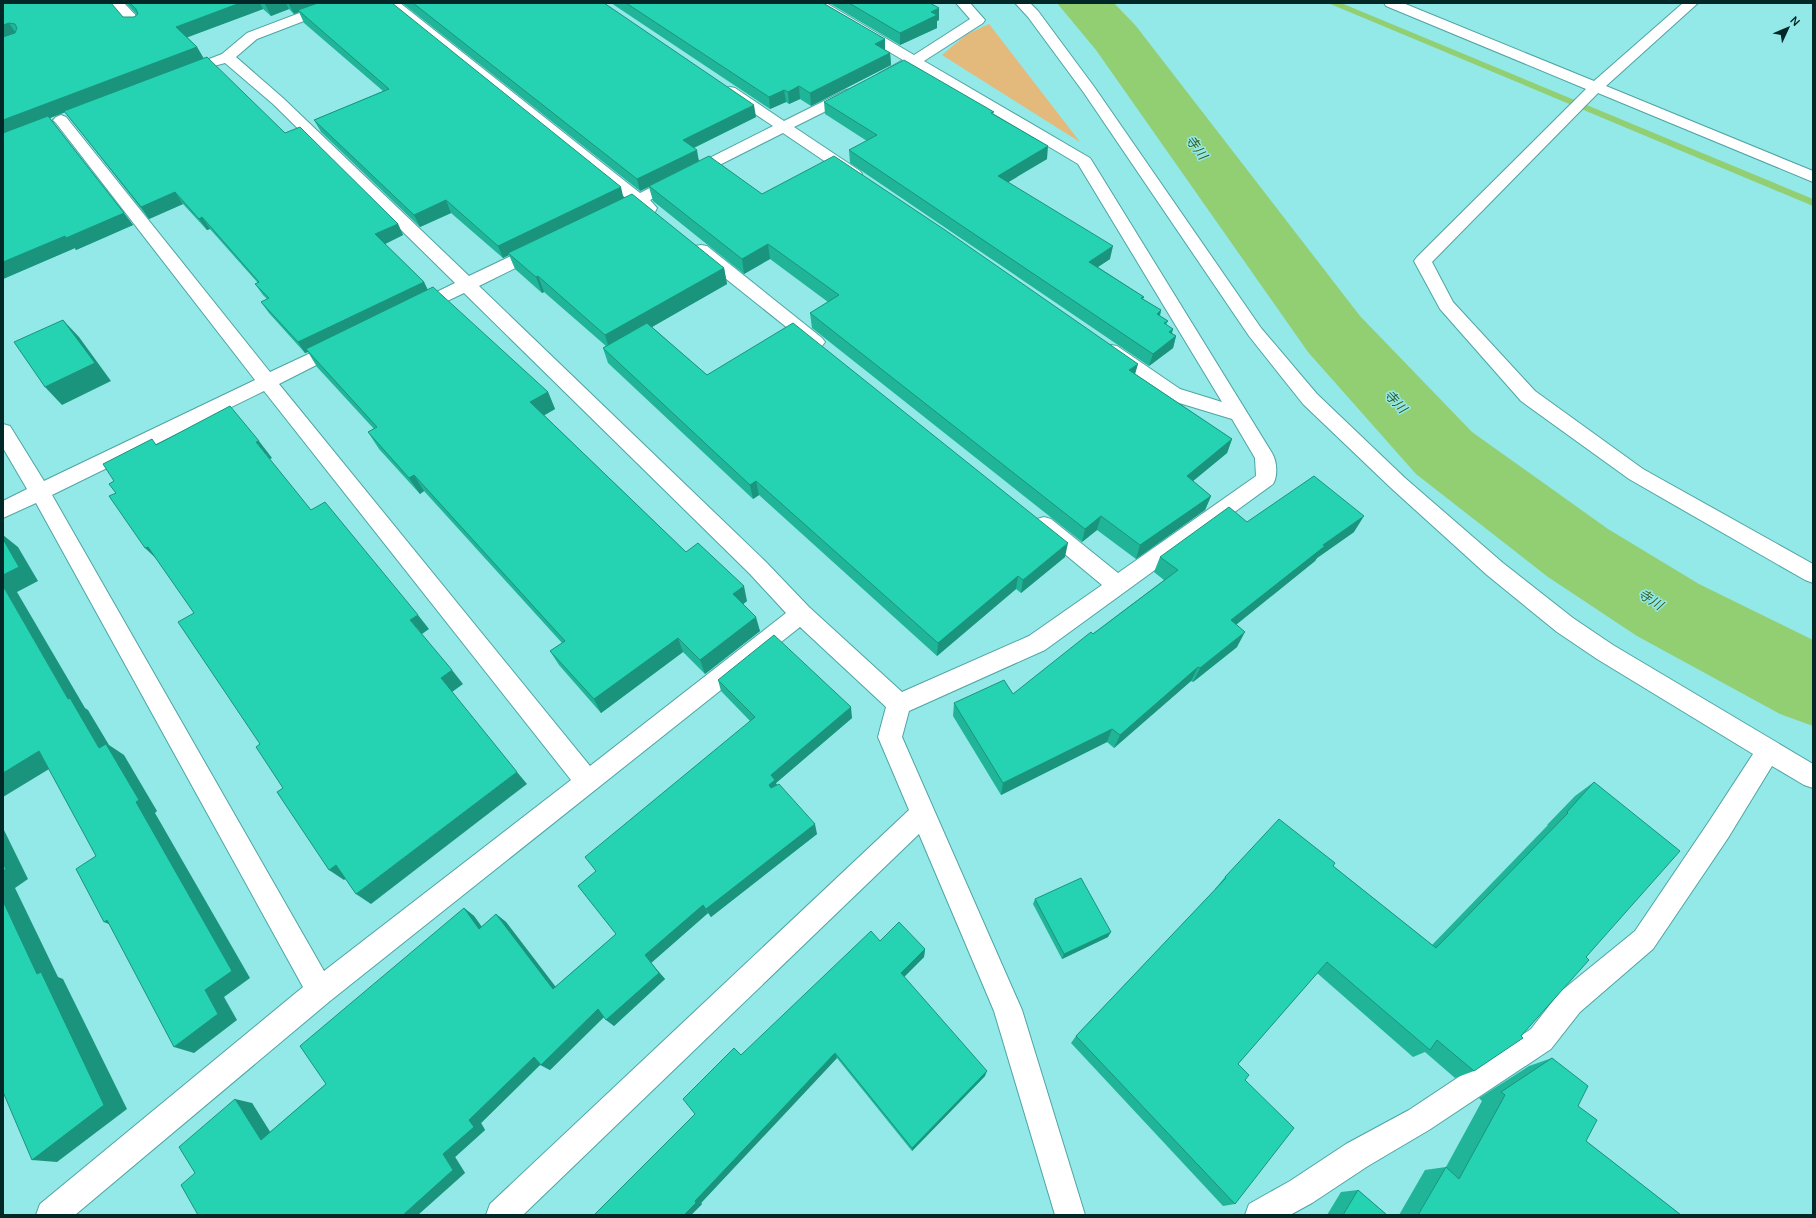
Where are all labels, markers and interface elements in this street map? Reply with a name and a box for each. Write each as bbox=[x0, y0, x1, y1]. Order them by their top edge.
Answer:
north arrow bbox=[1768, 8, 1808, 48]
text: N bbox=[1787, 13, 1804, 29]
water label: 寺川 bbox=[1182, 131, 1213, 164]
water label: 寺川 bbox=[1381, 385, 1413, 418]
water label: 寺川 bbox=[1635, 584, 1668, 615]

